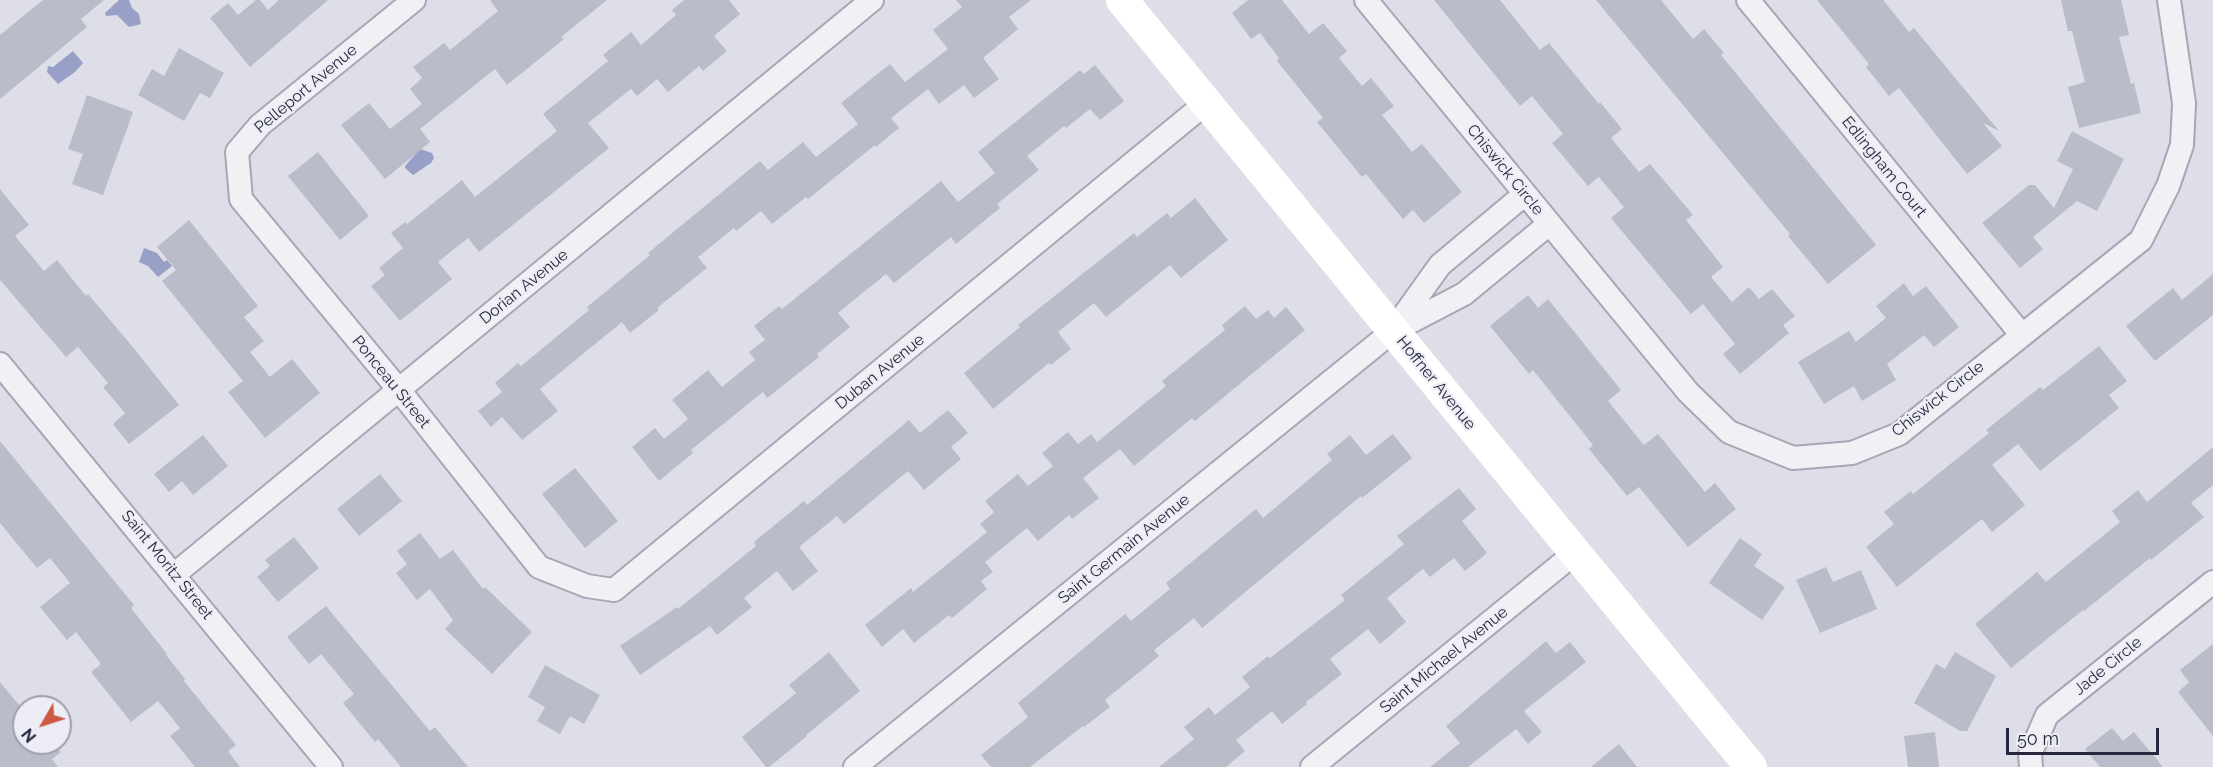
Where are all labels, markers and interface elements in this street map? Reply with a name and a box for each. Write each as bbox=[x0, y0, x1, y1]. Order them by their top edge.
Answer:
street label: Pelleport Avenue bbox=[251, 41, 361, 137]
street label: Edlingham Court bbox=[1837, 113, 1931, 221]
street label: Chiswick Circle bbox=[1462, 121, 1548, 219]
street label: Dorian Avenue bbox=[476, 245, 572, 329]
street label: Duban Avenue bbox=[832, 330, 928, 414]
street label: Ponceau Street bbox=[348, 332, 434, 432]
street label: Hoffner Avenue bbox=[1392, 332, 1480, 434]
street label: Chiswick Circle bbox=[1888, 357, 1988, 441]
street label: Saint Germain Avenue bbox=[1054, 490, 1194, 608]
street label: Saint Moritz Street bbox=[117, 507, 217, 623]
street label: Saint Michael Avenue bbox=[1376, 603, 1512, 717]
street label: Jade Circle bbox=[2070, 633, 2146, 699]
north arrow bbox=[12, 695, 72, 755]
scale bar bbox=[2009, 716, 2162, 754]
text: N bbox=[18, 725, 40, 746]
text: 50 m bbox=[2017, 728, 2059, 749]

